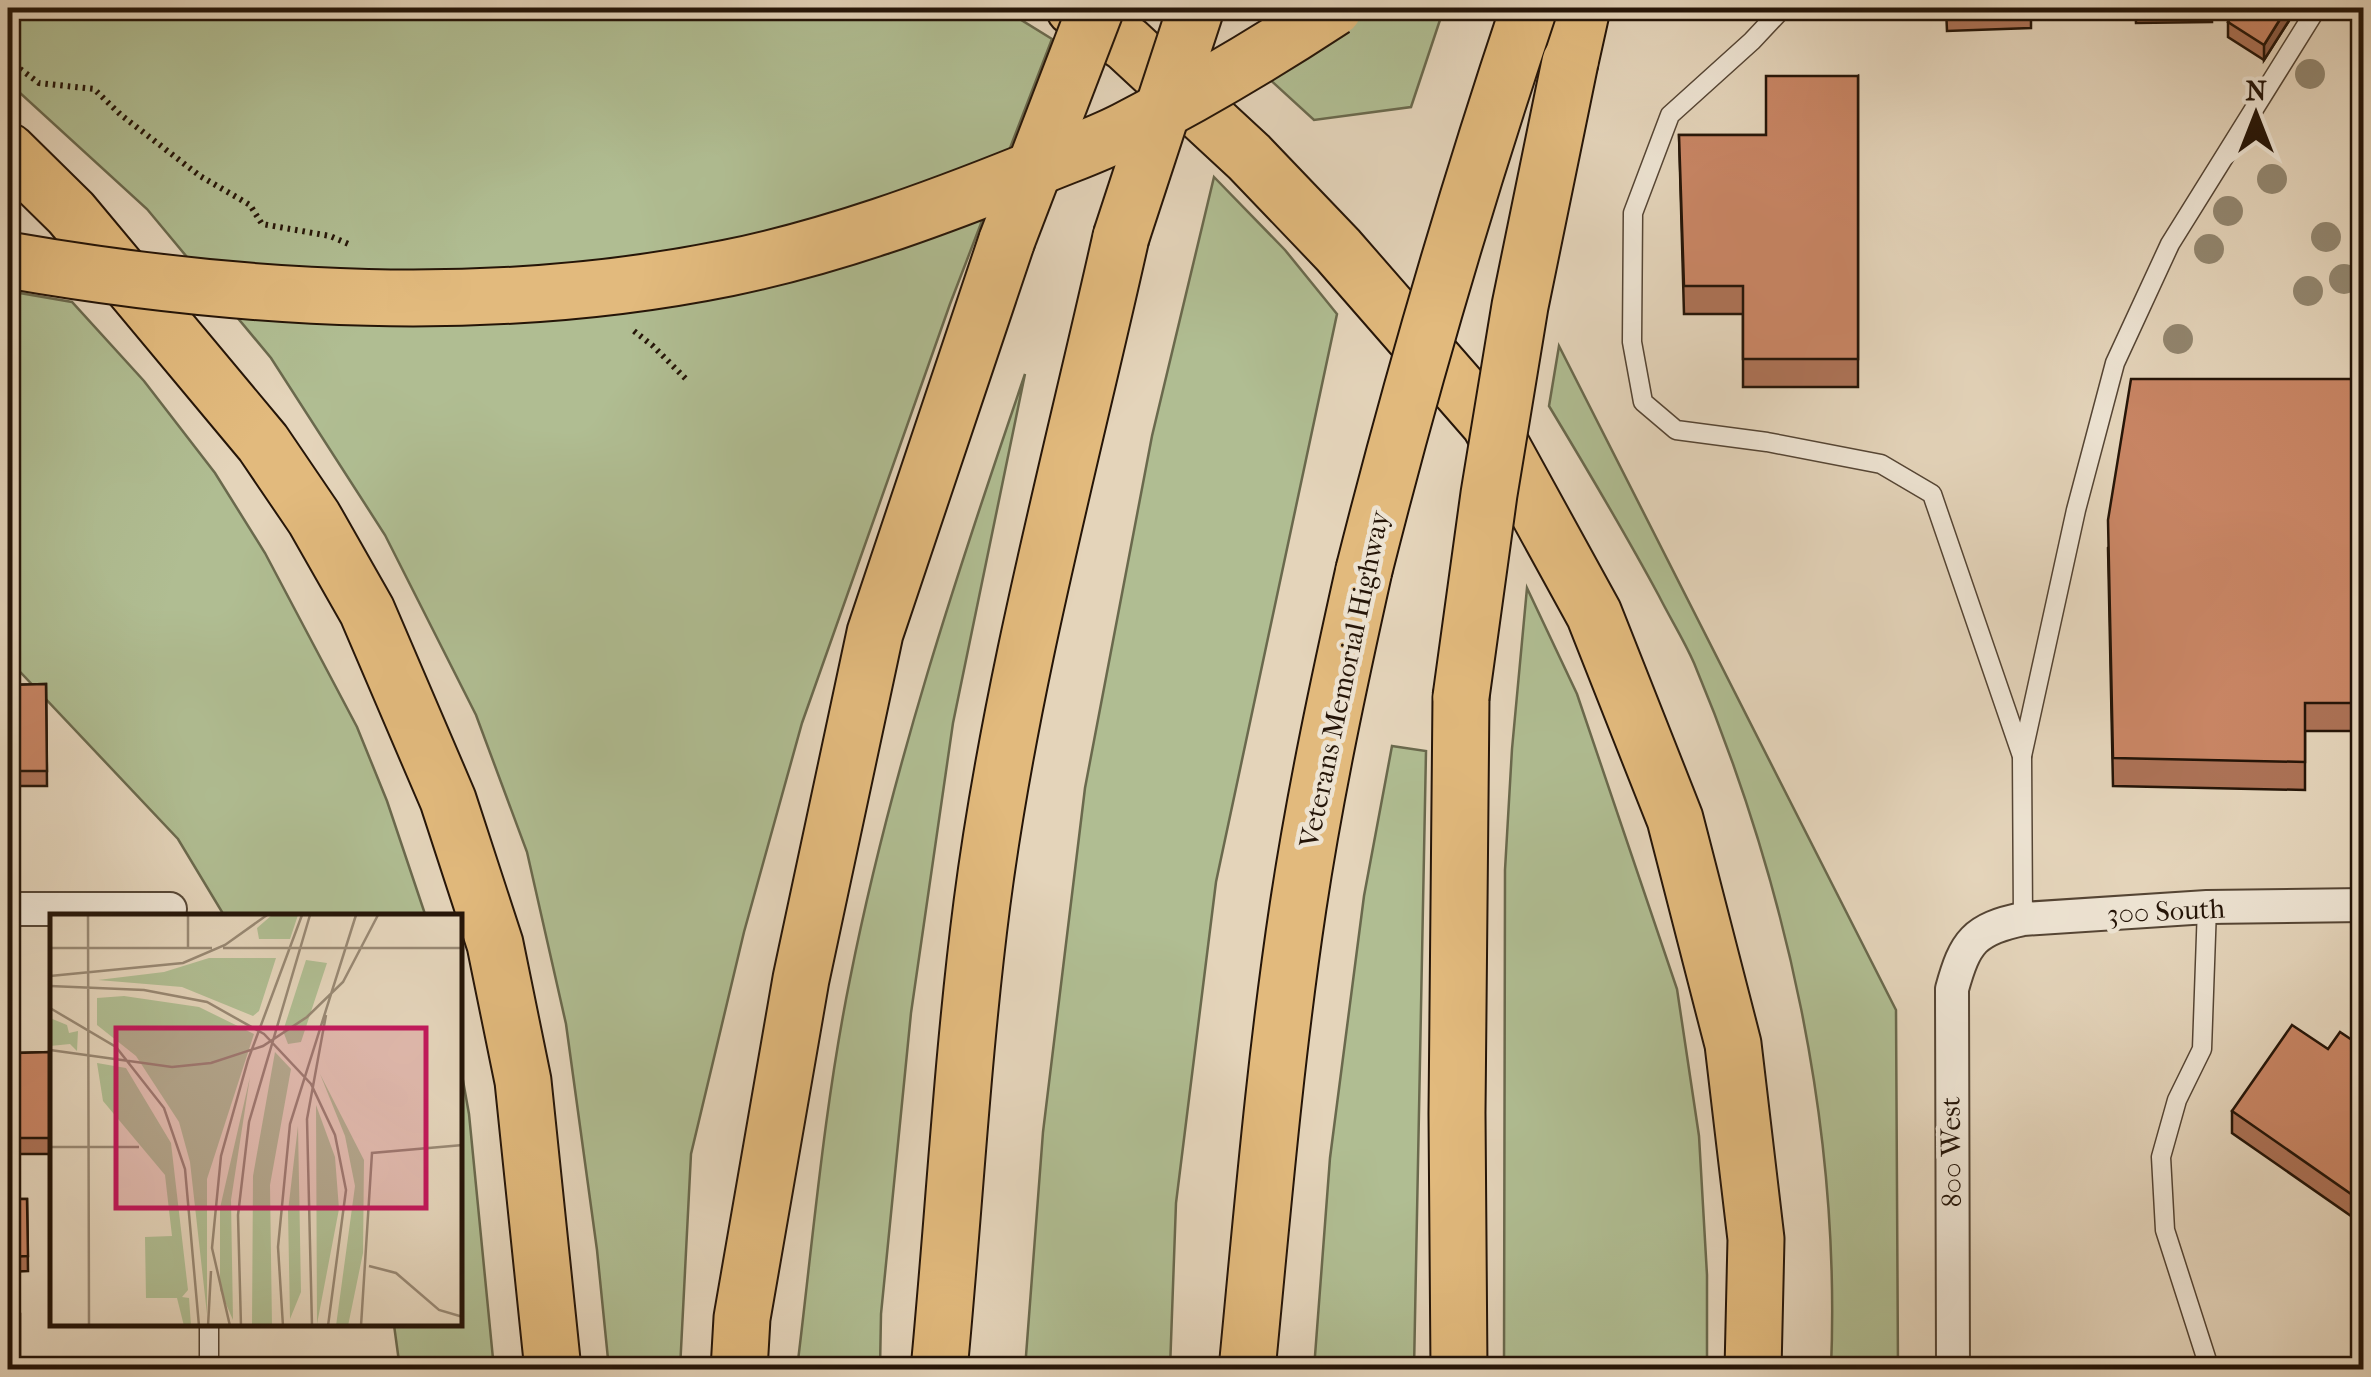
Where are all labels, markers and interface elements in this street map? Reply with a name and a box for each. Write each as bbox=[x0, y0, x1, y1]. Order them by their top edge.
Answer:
north arrow bbox=[2206, 65, 2306, 165]
text: N bbox=[2245, 74, 2267, 107]
street label: Veterans Memorial Highway bbox=[1292, 507, 1396, 851]
street label: 300 South bbox=[2106, 891, 2226, 931]
inset map bbox=[50, 914, 462, 1327]
street label: 800 West bbox=[1934, 1096, 1968, 1208]

